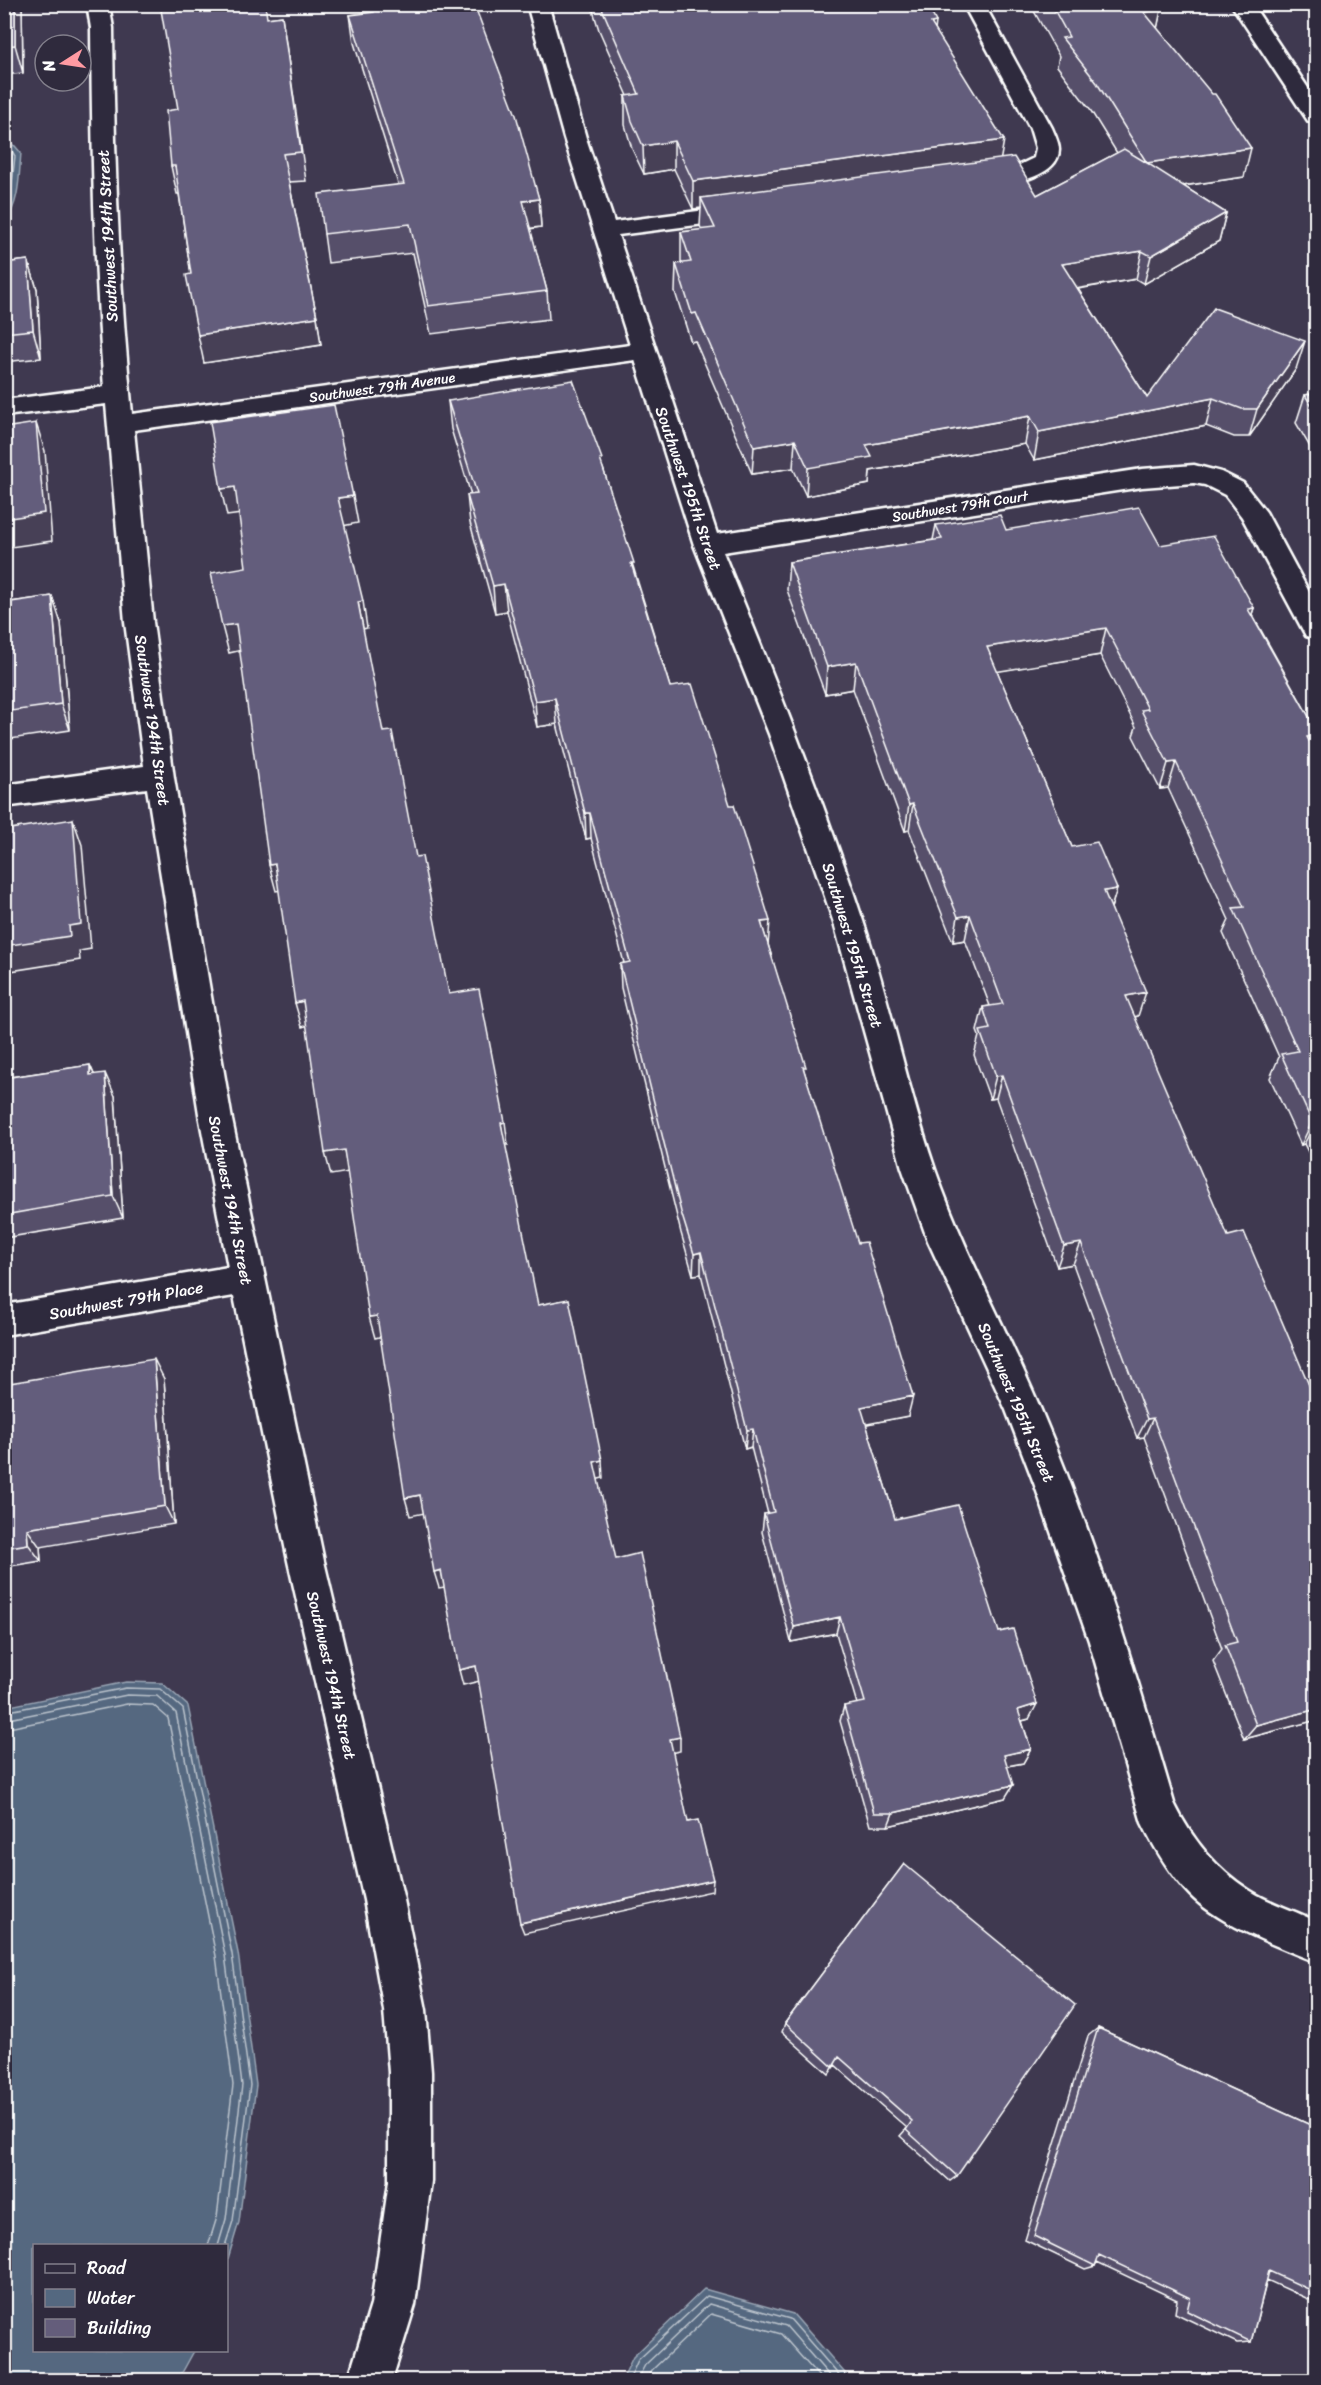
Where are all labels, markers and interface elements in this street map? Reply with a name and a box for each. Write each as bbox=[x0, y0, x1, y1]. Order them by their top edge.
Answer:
north arrow bbox=[33, 33, 93, 93]
text: N bbox=[33, 57, 64, 75]
street label: Southwest 194th Street bbox=[89, 149, 126, 323]
street label: Southwest 79th Avenue bbox=[307, 365, 457, 410]
street label: Southwest 195th Street bbox=[647, 402, 730, 574]
street label: Southwest 79th Court bbox=[890, 483, 1031, 530]
street label: Southwest 194th Street bbox=[126, 633, 179, 807]
street label: Southwest 195th Street bbox=[814, 859, 892, 1032]
street label: Southwest 194th Street bbox=[200, 1113, 261, 1287]
street label: Southwest 79th Place bbox=[47, 1273, 205, 1328]
street label: Southwest 195th Street bbox=[970, 1317, 1063, 1487]
street label: Southwest 194th Street bbox=[298, 1588, 365, 1762]
legend bbox=[33, 2244, 228, 2352]
text: Road bbox=[87, 2252, 127, 2284]
text: Water bbox=[87, 2282, 136, 2314]
text: Building bbox=[87, 2312, 151, 2344]

